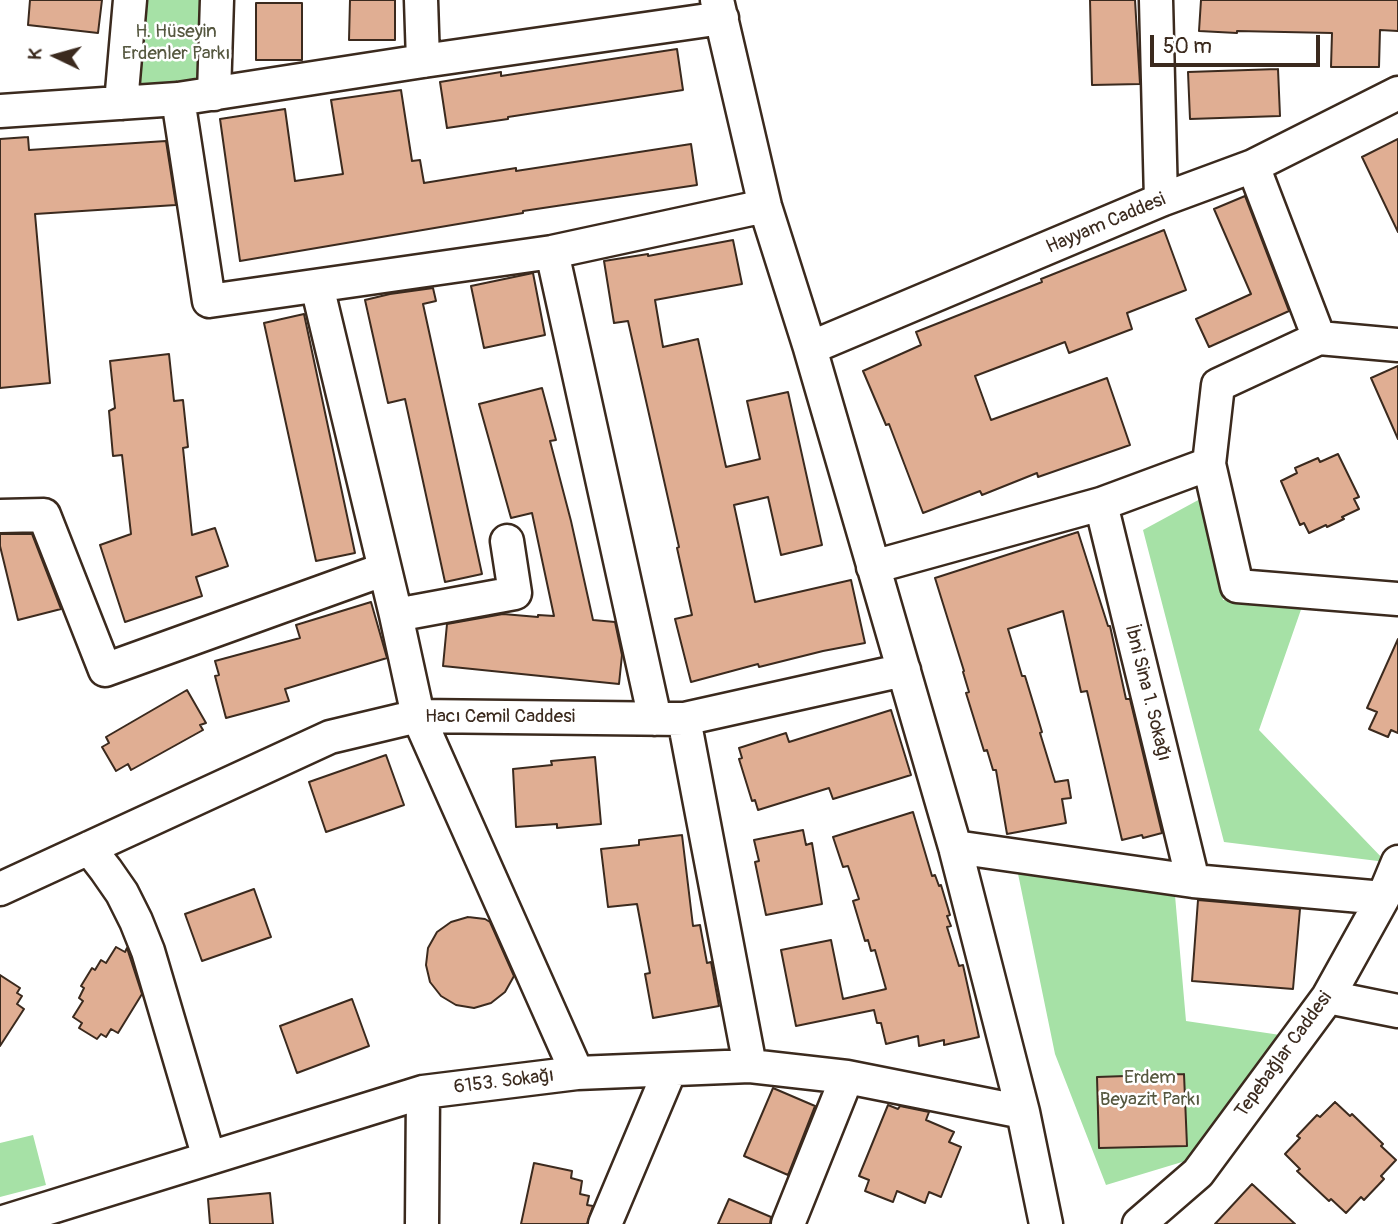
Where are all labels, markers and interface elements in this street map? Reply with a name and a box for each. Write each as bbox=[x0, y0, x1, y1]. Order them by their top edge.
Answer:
north arrow bbox=[21, 21, 91, 91]
park label: H. Hüseyin Erdenler Parkı bbox=[122, 21, 230, 65]
scale bar bbox=[1153, 21, 1323, 65]
text: 50 m bbox=[1163, 33, 1212, 60]
text: K bbox=[23, 47, 48, 61]
street label: Hayyam Caddesi bbox=[1043, 189, 1169, 259]
street label: İbni Sina 1. Sokağı bbox=[1119, 622, 1175, 764]
street label: Hacı Cemil Caddesi bbox=[425, 706, 575, 728]
street label: Tepebağlar Caddesi bbox=[1231, 988, 1337, 1122]
street label: 6153. Sokağı bbox=[453, 1065, 555, 1099]
park label: Erdem Beyazit Parkı bbox=[1100, 1067, 1200, 1111]

